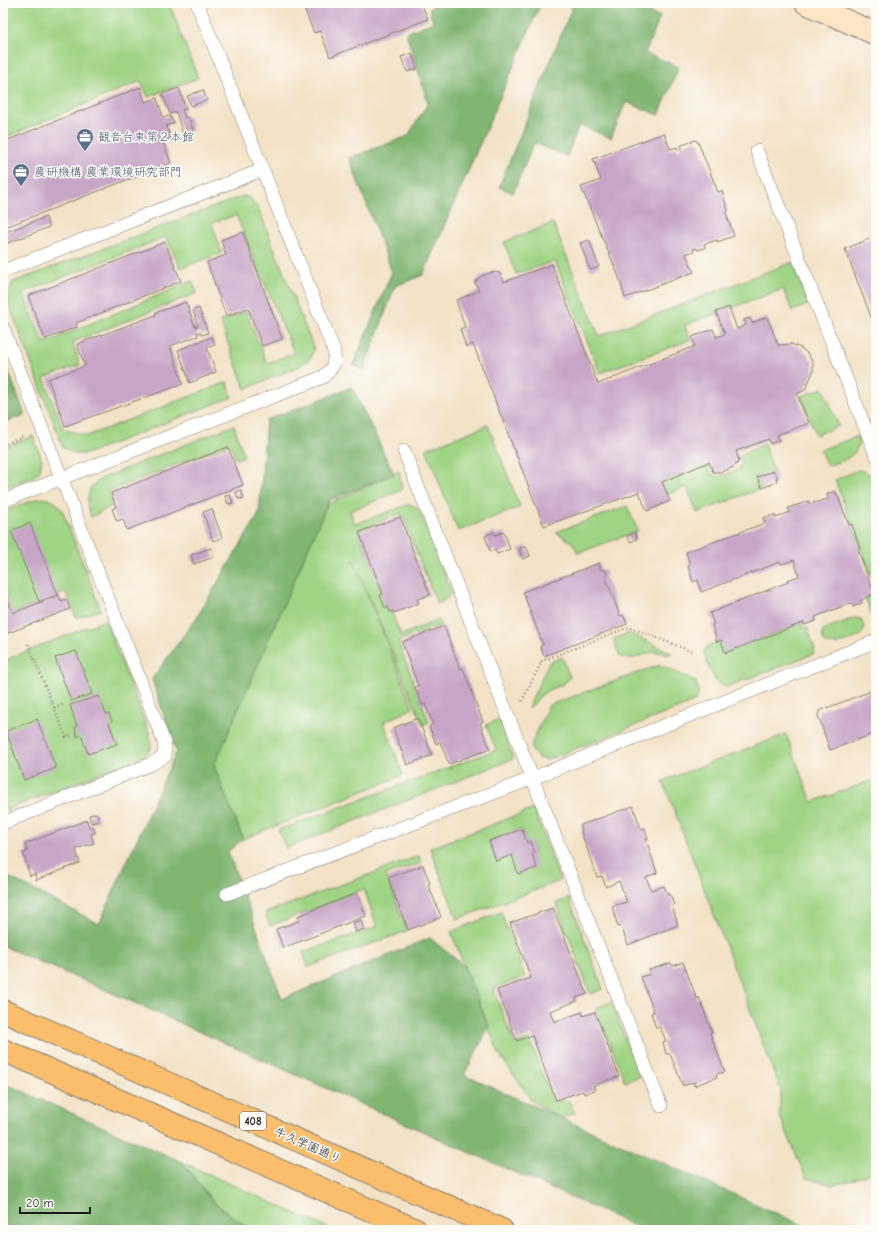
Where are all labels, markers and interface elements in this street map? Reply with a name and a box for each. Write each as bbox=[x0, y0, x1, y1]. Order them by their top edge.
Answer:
office icon: 観音台東第２本館 bbox=[75, 127, 95, 152]
place label: 観音台東第２本館 bbox=[98, 130, 194, 144]
office icon: 農研機構 農業環境研究部門 bbox=[11, 162, 31, 187]
place label: 農研機構 農業環境研究部門 bbox=[34, 165, 182, 179]
road number: 408 bbox=[240, 1112, 266, 1130]
street label: 牛久学園通り bbox=[272, 1124, 344, 1166]
scale bar bbox=[20, 1189, 90, 1215]
text: 20 m bbox=[26, 1196, 54, 1210]

